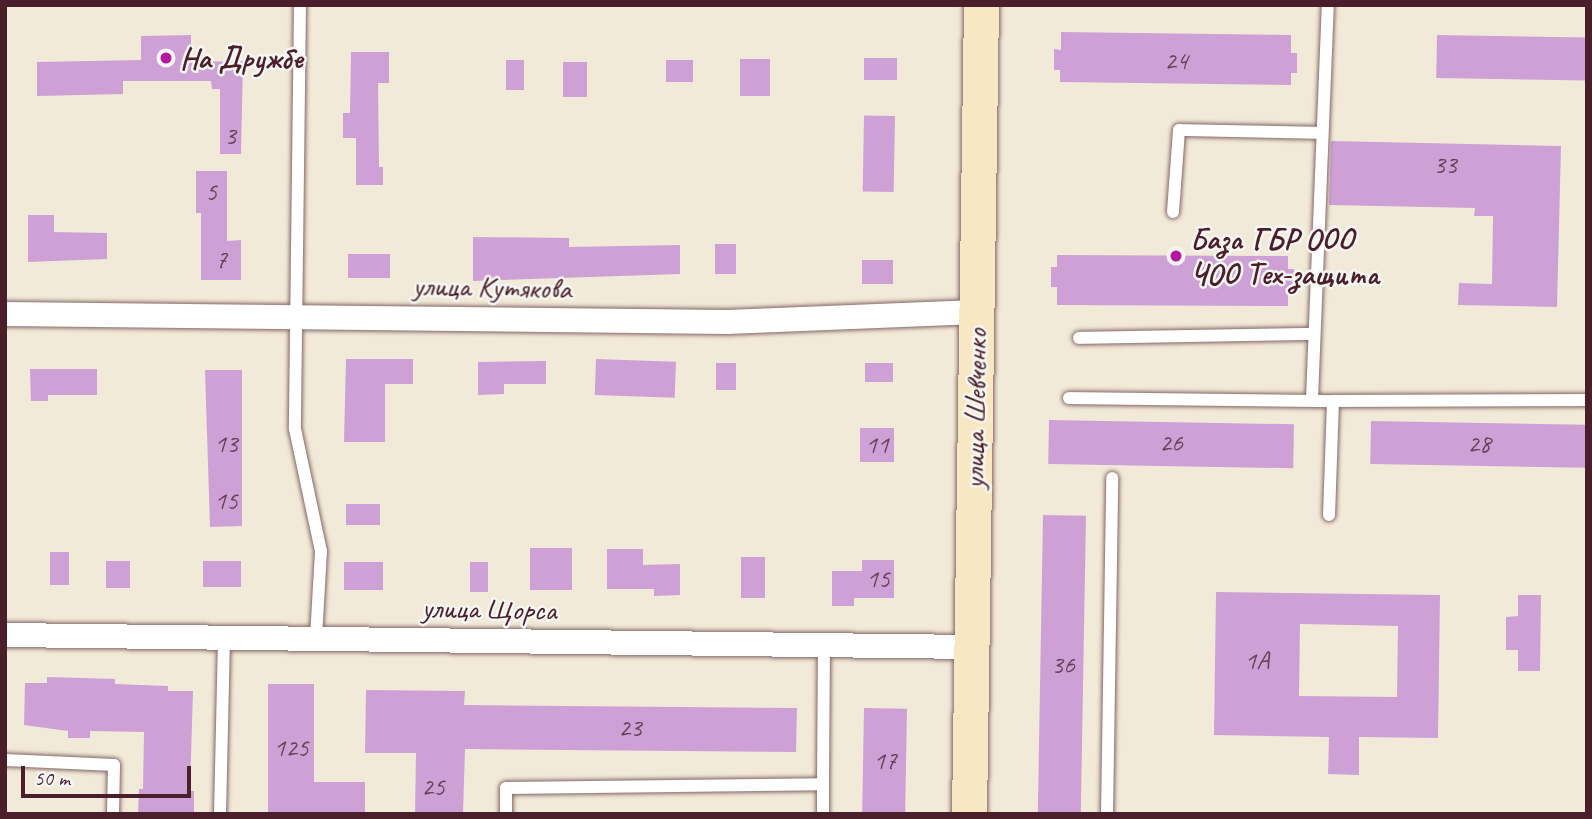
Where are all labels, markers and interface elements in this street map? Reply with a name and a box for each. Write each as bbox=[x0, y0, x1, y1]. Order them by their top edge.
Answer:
place label: На Дружбе bbox=[180, 40, 299, 76]
house number: 24 bbox=[1164, 45, 1188, 77]
marker: На Дружбе bbox=[158, 50, 174, 66]
house number: 3 bbox=[224, 120, 236, 152]
house number: 33 bbox=[1433, 149, 1457, 181]
house number: 5 bbox=[205, 176, 217, 208]
place label: База ГБР ООО ЧОО Тех-защита bbox=[1190, 221, 1375, 292]
house number: 7 bbox=[215, 244, 227, 276]
marker: База ГБР ООО ЧОО Тех-защита bbox=[1168, 248, 1184, 264]
street label: улица Кутякова bbox=[413, 268, 571, 306]
street label: улица Шевченко bbox=[956, 328, 994, 490]
house number: 26 bbox=[1159, 427, 1183, 459]
house number: 13 bbox=[214, 428, 238, 460]
house number: 28 bbox=[1467, 428, 1491, 460]
house number: 11 bbox=[865, 429, 889, 461]
house number: 15 bbox=[214, 485, 238, 517]
house number: 15 bbox=[866, 563, 890, 595]
street label: улица Щорса bbox=[421, 590, 557, 628]
house number: 1А bbox=[1245, 645, 1269, 677]
house number: 36 bbox=[1051, 649, 1075, 681]
house number: 23 bbox=[618, 712, 642, 744]
house number: 125 bbox=[273, 732, 309, 764]
house number: 17 bbox=[873, 745, 897, 777]
scale bar bbox=[24, 752, 194, 796]
text: 50 m bbox=[34, 765, 70, 791]
house number: 25 bbox=[421, 771, 445, 803]

